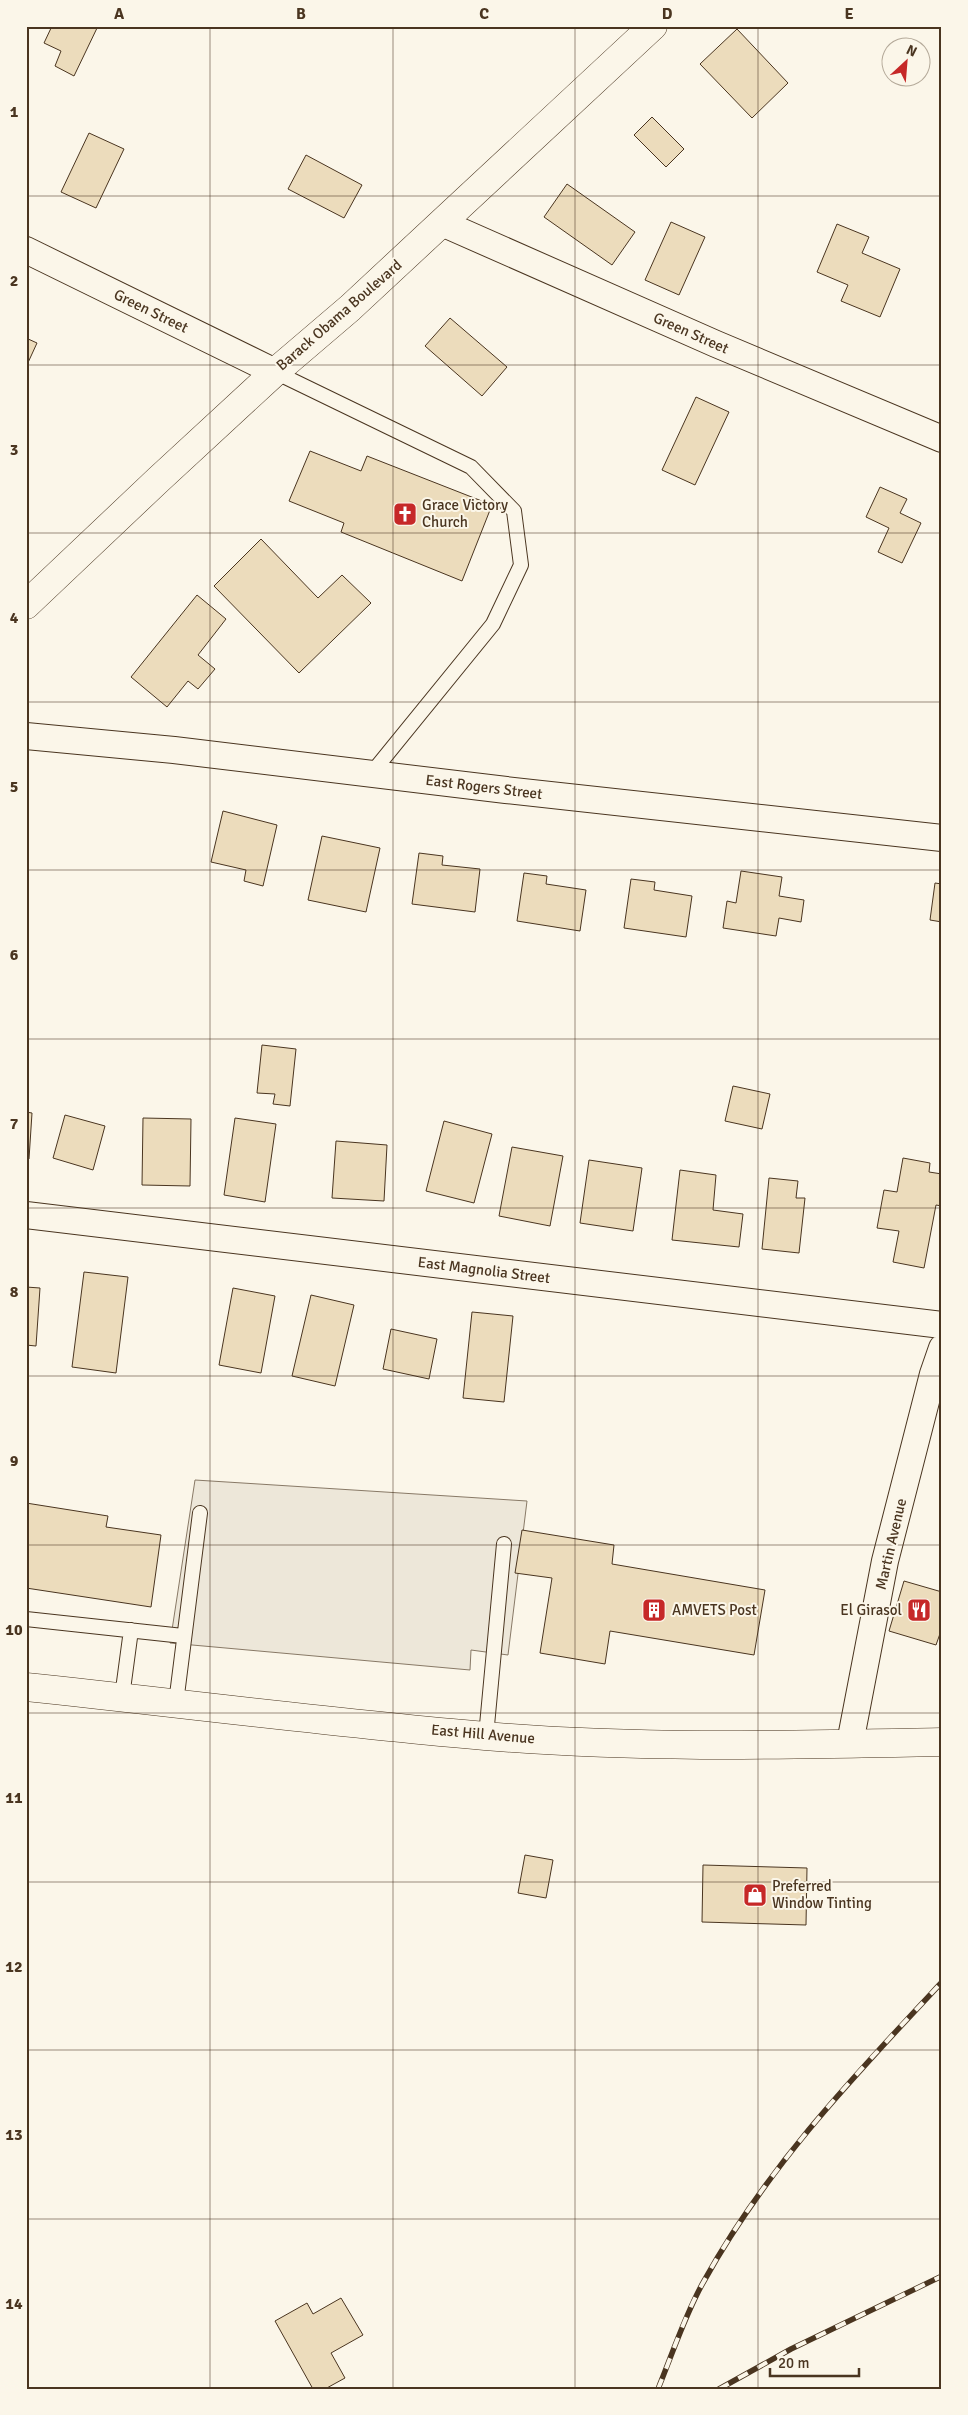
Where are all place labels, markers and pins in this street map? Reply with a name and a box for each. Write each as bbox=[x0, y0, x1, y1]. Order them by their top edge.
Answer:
place label: Grace Victory Church bbox=[422, 496, 508, 531]
church icon: Grace Victory Church bbox=[392, 501, 418, 527]
building icon: AMVETS Post bbox=[641, 1597, 667, 1623]
restaurant icon: El Girasol bbox=[906, 1597, 932, 1623]
place label: AMVETS Post bbox=[672, 1601, 757, 1619]
place label: El Girasol bbox=[840, 1601, 902, 1619]
place label: Preferred Window Tinting bbox=[772, 1877, 872, 1912]
shop icon: Preferred Window Tinting bbox=[742, 1882, 768, 1908]

